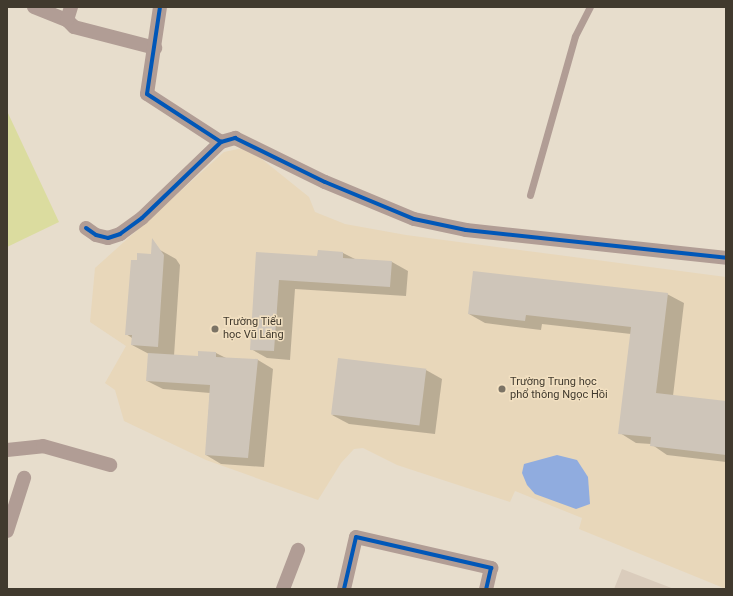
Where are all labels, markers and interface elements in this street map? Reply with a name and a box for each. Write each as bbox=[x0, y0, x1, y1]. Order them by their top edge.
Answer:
place label: Trường Tiểu học Vũ Lăng bbox=[223, 316, 284, 342]
marker: Trường Tiểu học Vũ Lăng bbox=[210, 324, 220, 334]
place label: Trường Trung học phổ thông Ngọc Hồi bbox=[510, 376, 608, 402]
marker: Trường Trung học phổ thông Ngọc Hồi bbox=[497, 384, 507, 394]

